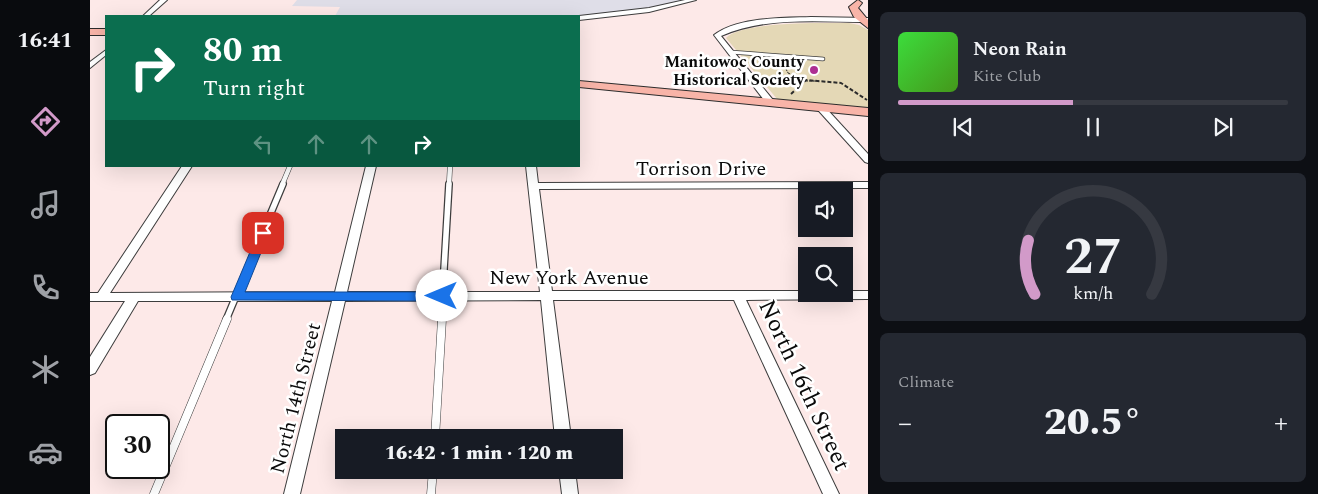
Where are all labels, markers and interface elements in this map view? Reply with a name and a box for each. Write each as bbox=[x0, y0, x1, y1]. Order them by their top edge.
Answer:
text: 16:41 bbox=[17, 24, 73, 57]
text: 80 m bbox=[203, 24, 283, 77]
icon: right bbox=[120, 35, 185, 100]
text: Neon Rain bbox=[973, 35, 1067, 64]
place label: Manitowoc County Historical Society bbox=[664, 50, 805, 92]
marker: Manitowoc County Historical Society bbox=[808, 64, 820, 76]
text: Kite Club bbox=[973, 64, 1041, 88]
text: Turn right bbox=[203, 72, 305, 105]
icon: directions bbox=[28, 104, 63, 139]
icon: previous bbox=[949, 113, 977, 141]
icon: pause bbox=[1079, 113, 1107, 141]
icon: next bbox=[1209, 113, 1237, 141]
icon: left bbox=[249, 130, 277, 158]
icon: ahead bbox=[302, 130, 330, 158]
icon: ahead bbox=[355, 130, 383, 158]
icon: right bbox=[408, 130, 436, 158]
street label: Torrison Drive bbox=[636, 154, 766, 184]
map controls bbox=[798, 182, 853, 302]
button: sound bbox=[798, 182, 853, 237]
icon: music bbox=[28, 187, 63, 222]
pin bbox=[242, 212, 284, 254]
text: 27 bbox=[1064, 218, 1122, 297]
icon: arrive bbox=[249, 219, 277, 247]
button: search bbox=[798, 247, 853, 302]
street label: New York Avenue bbox=[489, 263, 649, 293]
position arrow bbox=[415, 269, 467, 321]
icon: phone bbox=[28, 270, 63, 305]
text: km/h bbox=[1073, 280, 1113, 307]
street label: North 16th Street bbox=[749, 294, 860, 477]
street label: North 14th Street bbox=[263, 320, 329, 477]
icon: climate bbox=[28, 352, 63, 387]
text: Climate bbox=[898, 370, 954, 394]
text: 20.5° bbox=[1044, 394, 1142, 452]
text: − bbox=[898, 402, 912, 445]
text: + bbox=[1274, 402, 1288, 445]
speed limit sign: 30 bbox=[105, 414, 170, 479]
icon: car bbox=[28, 435, 63, 470]
text: 16:42 · 1 min · 120 m bbox=[385, 439, 573, 468]

